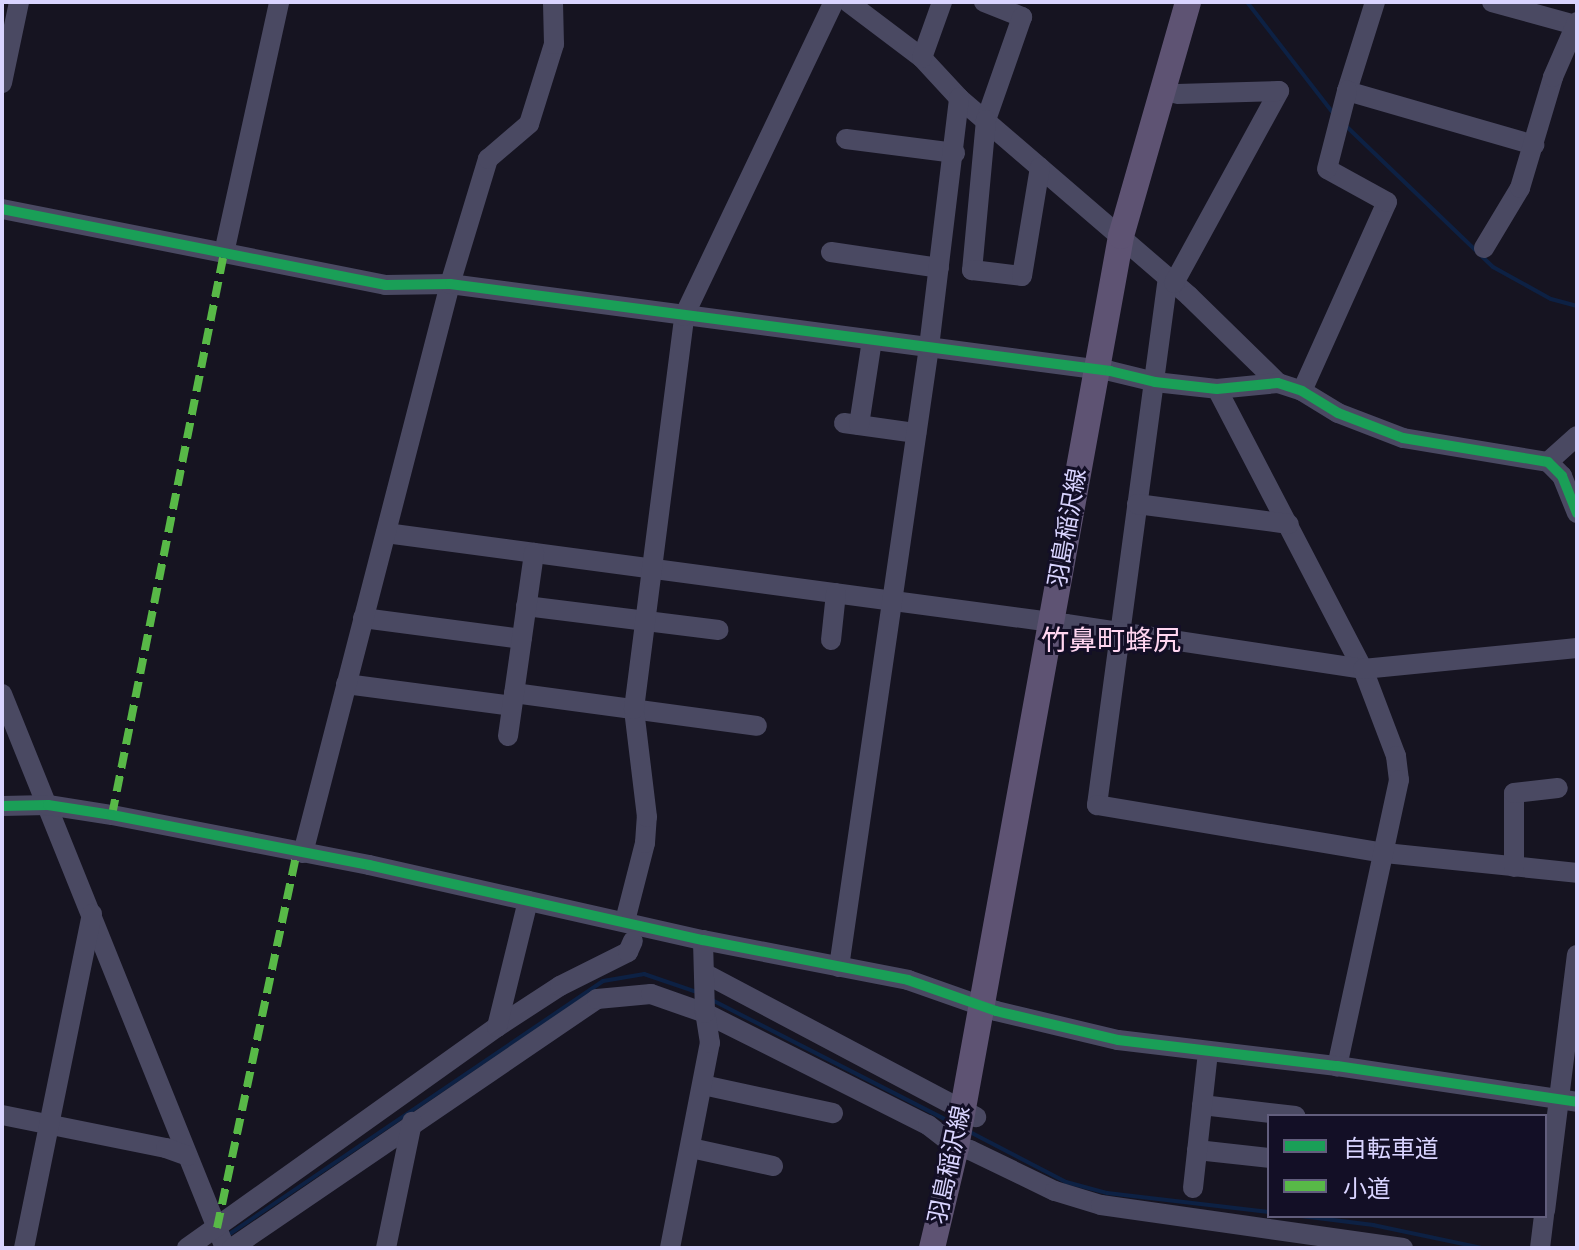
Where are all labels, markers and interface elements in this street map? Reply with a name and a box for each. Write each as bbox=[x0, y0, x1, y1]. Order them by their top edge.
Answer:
street label: 羽島稲沢線 bbox=[1043, 466, 1093, 590]
district label: 竹鼻町蜂尻 bbox=[1041, 624, 1181, 658]
street label: 羽島稲沢線 bbox=[923, 1103, 977, 1227]
legend bbox=[1267, 1114, 1547, 1218]
text: 自転車道 bbox=[1343, 1135, 1439, 1163]
text: 小道 bbox=[1343, 1175, 1391, 1203]

